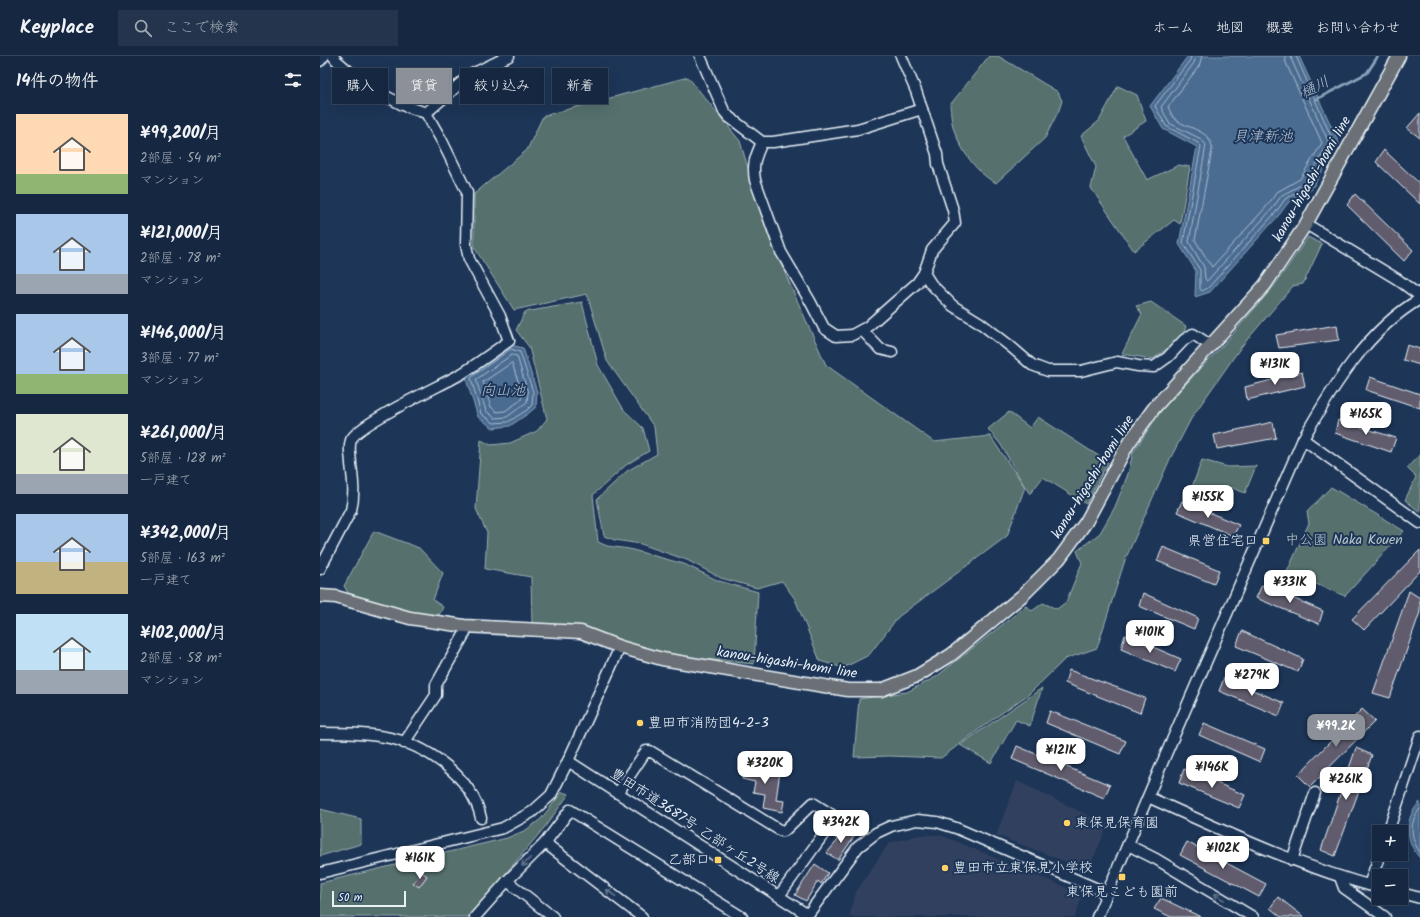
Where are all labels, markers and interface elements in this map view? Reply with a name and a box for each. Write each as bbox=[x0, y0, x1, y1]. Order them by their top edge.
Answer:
search box bbox=[118, 10, 398, 46]
text: Keyplace bbox=[20, 13, 94, 43]
text: ここで検索 bbox=[164, 16, 239, 40]
icon: search bbox=[132, 17, 154, 39]
text: ホーム bbox=[1153, 17, 1194, 39]
text: 地図 bbox=[1216, 17, 1244, 39]
text: 概要 bbox=[1266, 17, 1294, 39]
text: お問い合わせ bbox=[1316, 17, 1400, 39]
text: 14件の物件 bbox=[16, 68, 98, 95]
chip: 購入 bbox=[332, 68, 388, 104]
chip: 賃貸 bbox=[396, 68, 452, 104]
chip: 絞り込み bbox=[460, 68, 544, 104]
chip: 新着 bbox=[552, 68, 608, 104]
icon: filters bbox=[282, 69, 304, 91]
water label: 樋川 bbox=[1296, 70, 1334, 106]
street label: kanou-higashi-homi line bbox=[1267, 111, 1357, 246]
text: ¥99,200/月 bbox=[140, 120, 221, 147]
water label: 貝津新池 bbox=[1233, 125, 1294, 149]
icon: home bbox=[48, 130, 96, 178]
text: 2部屋 · 54 m² bbox=[140, 148, 221, 169]
text: マンション bbox=[140, 170, 204, 191]
text: ¥121,000/月 bbox=[140, 220, 223, 247]
icon: home bbox=[48, 230, 96, 278]
text: 2部屋 · 78 m² bbox=[140, 248, 220, 269]
text: マンション bbox=[140, 270, 204, 291]
text: ¥146,000/月 bbox=[140, 320, 226, 347]
icon: home bbox=[48, 330, 96, 378]
text: 3部屋 · 77 m² bbox=[140, 348, 218, 369]
pin: ¥131K bbox=[1247, 352, 1303, 386]
text: ¥131K bbox=[1260, 354, 1290, 375]
text: マンション bbox=[140, 370, 204, 391]
water label: 向山池 bbox=[480, 379, 526, 403]
pin: ¥165K bbox=[1338, 402, 1394, 436]
text: ¥165K bbox=[1349, 404, 1383, 425]
street label: kanou-higashi-homi line bbox=[1046, 410, 1140, 543]
text: ¥261,000/月 bbox=[140, 420, 227, 447]
icon: home bbox=[48, 430, 96, 478]
text: 5部屋 · 128 m² bbox=[140, 448, 226, 469]
text: 一戸建て bbox=[140, 470, 192, 491]
pin: ¥155K bbox=[1180, 485, 1236, 519]
text: ¥155K bbox=[1192, 487, 1224, 508]
text: ¥342,000/月 bbox=[140, 520, 231, 547]
park label: 中公園 Naka Kouen bbox=[1285, 529, 1403, 551]
icon: home bbox=[48, 530, 96, 578]
place label: 県営住宅口 bbox=[1188, 530, 1258, 552]
marker: 県営住宅口 bbox=[1261, 536, 1271, 546]
text: 5部屋 · 163 m² bbox=[140, 548, 225, 569]
text: 一戸建て bbox=[140, 570, 192, 591]
pin: ¥331K bbox=[1262, 570, 1318, 604]
text: ¥331K bbox=[1273, 572, 1307, 593]
text: ¥102,000/月 bbox=[140, 620, 227, 647]
pin: ¥101K bbox=[1122, 620, 1178, 654]
text: ¥101K bbox=[1135, 622, 1165, 643]
icon: home bbox=[48, 630, 96, 678]
street label: kanou-higashi-homi line bbox=[715, 641, 859, 685]
text: 2部屋 · 58 m² bbox=[140, 648, 221, 669]
pin: ¥279K bbox=[1224, 663, 1280, 697]
text: ¥279K bbox=[1234, 665, 1270, 686]
text: マンション bbox=[140, 670, 204, 691]
place label: 豊田市消防団4-2-3 bbox=[648, 712, 769, 734]
pin: ¥99.2K bbox=[1303, 714, 1369, 748]
text: ¥99.2K bbox=[1316, 716, 1356, 737]
marker: 豊田市消防団4-2-3 bbox=[635, 718, 645, 728]
pin: ¥121K bbox=[1033, 738, 1089, 772]
text: ¥121K bbox=[1045, 740, 1077, 761]
pin: ¥320K bbox=[737, 751, 793, 785]
text: ¥320K bbox=[746, 753, 784, 774]
pin: ¥146K bbox=[1184, 755, 1240, 789]
text: ¥146K bbox=[1195, 757, 1229, 778]
street label: 豊田市道3687号 乙部ヶ丘2号線 bbox=[606, 763, 784, 889]
pin: ¥261K bbox=[1318, 767, 1374, 801]
text: ¥261K bbox=[1329, 769, 1363, 790]
pin: ¥342K bbox=[813, 810, 869, 844]
text: ¥342K bbox=[822, 812, 860, 833]
place label: 東保見保育園 bbox=[1075, 812, 1159, 834]
marker: 東保見保育園 bbox=[1062, 818, 1072, 828]
map controls bbox=[1372, 825, 1408, 905]
button: + bbox=[1372, 825, 1408, 861]
pin: ¥102K bbox=[1195, 836, 1251, 870]
text: ¥102K bbox=[1206, 838, 1240, 859]
pin: ¥161K bbox=[392, 846, 448, 880]
text: ¥161K bbox=[405, 848, 435, 869]
place label: 乙部口 bbox=[668, 849, 710, 871]
marker: 乙部口 bbox=[713, 855, 723, 865]
one-way arrow bbox=[521, 857, 531, 867]
place label: 豊田市立東保見小学校 bbox=[953, 857, 1093, 879]
marker: 豊田市立東保見小学校 bbox=[940, 863, 950, 873]
button: − bbox=[1372, 869, 1408, 905]
marker: 東保見こども園前 bbox=[1117, 872, 1127, 882]
place label: 東保見こども園前 bbox=[1066, 881, 1178, 903]
scale bar bbox=[332, 889, 406, 908]
text: 50 m bbox=[338, 889, 363, 907]
one-way arrow bbox=[606, 889, 617, 898]
one-way arrow bbox=[1213, 892, 1225, 900]

